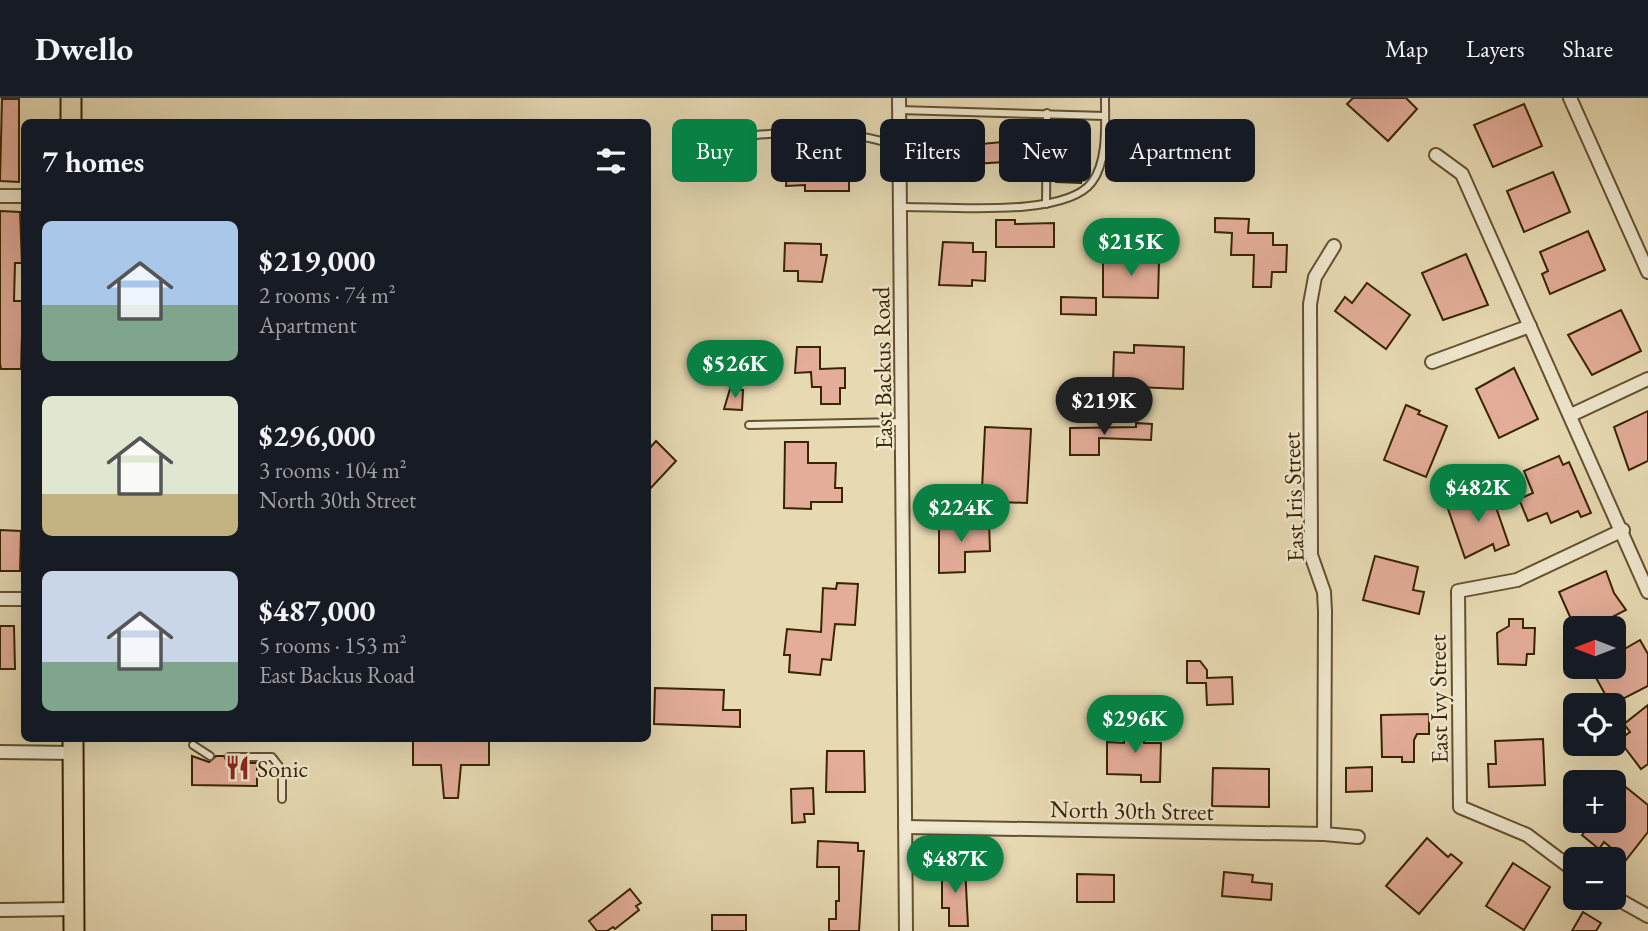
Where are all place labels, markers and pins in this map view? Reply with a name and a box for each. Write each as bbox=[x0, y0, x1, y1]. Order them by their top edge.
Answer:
pin: $215K bbox=[1082, 218, 1180, 278]
pin: $526K bbox=[686, 341, 784, 400]
pin: $219K bbox=[1055, 378, 1153, 437]
pin: $482K bbox=[1429, 464, 1527, 524]
pin: $224K bbox=[912, 484, 1010, 544]
pin: $296K bbox=[1086, 696, 1184, 755]
place label: Sonic bbox=[257, 753, 308, 784]
restaurant icon: Sonic bbox=[223, 754, 251, 782]
pin: $487K bbox=[906, 836, 1004, 895]

